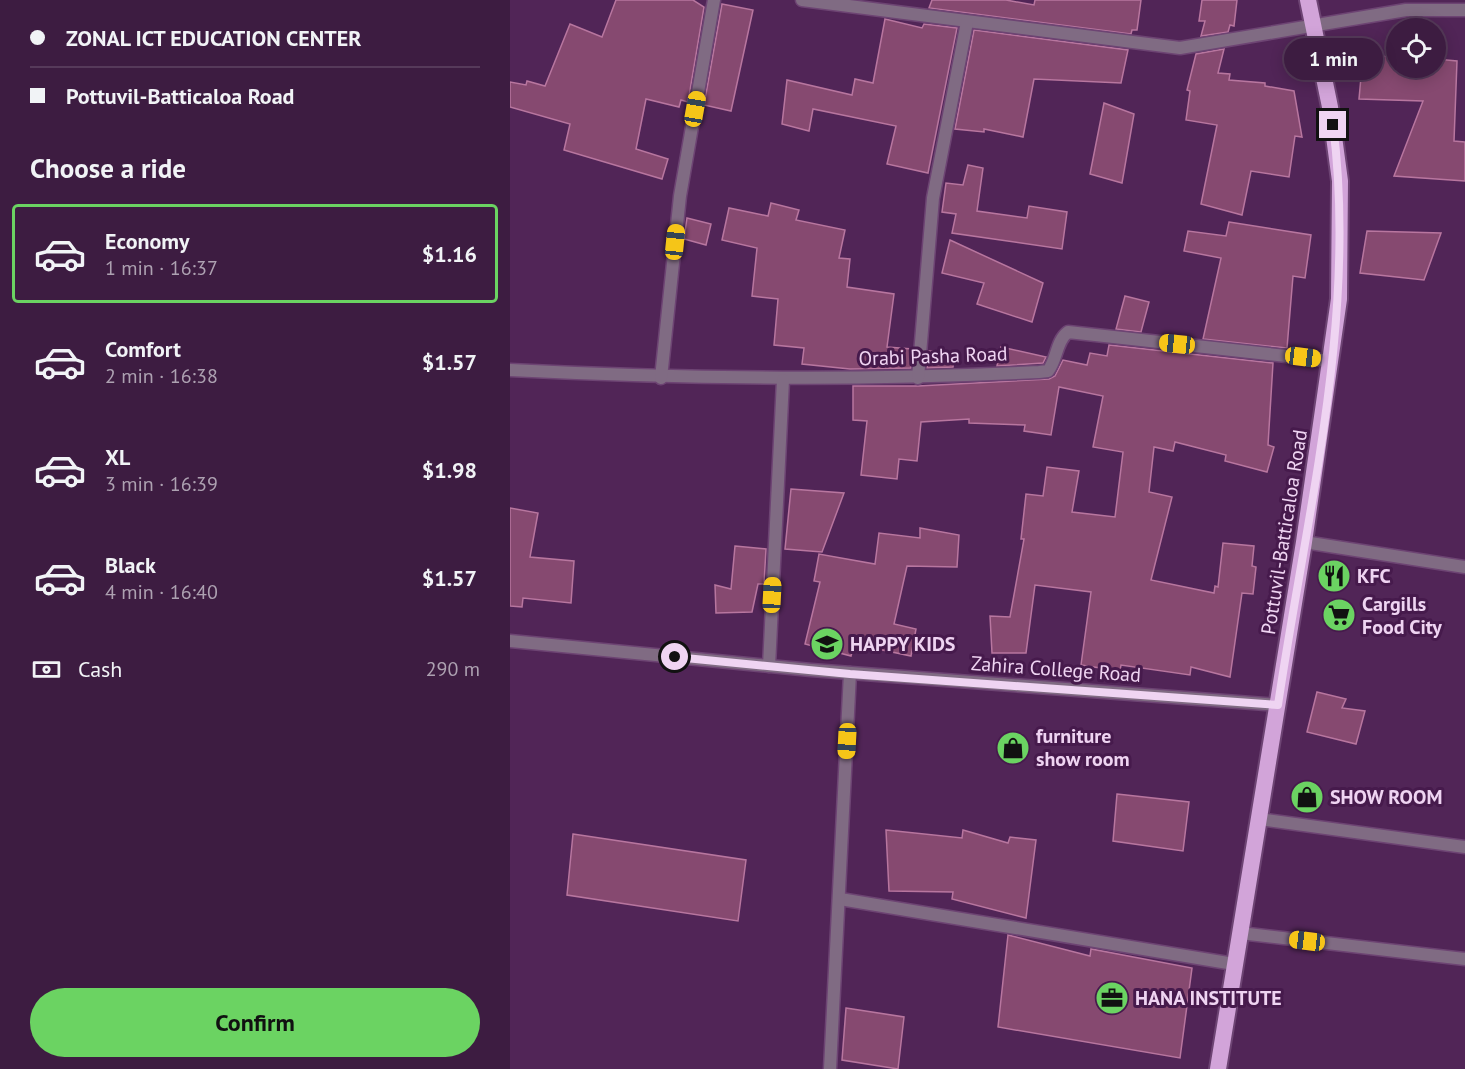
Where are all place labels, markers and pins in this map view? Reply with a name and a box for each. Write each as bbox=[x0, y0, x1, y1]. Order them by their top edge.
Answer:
restaurant icon: KFC bbox=[1316, 558, 1352, 594]
place label: KFC bbox=[1357, 563, 1391, 589]
place label: Cargills Food City bbox=[1362, 591, 1442, 640]
supermarket icon: Cargills Food City bbox=[1321, 597, 1357, 633]
school or university icon: HAPPY KIDS bbox=[809, 626, 845, 662]
place label: HAPPY KIDS bbox=[850, 631, 955, 657]
place label: furniture show room bbox=[1036, 723, 1130, 772]
shop icon: furniture show room bbox=[995, 730, 1031, 766]
shop icon: SHOW ROOM bbox=[1289, 779, 1325, 815]
place label: SHOW ROOM bbox=[1330, 784, 1442, 810]
office icon: HANA INSTITUTE bbox=[1094, 980, 1130, 1016]
place label: HANA INSTITUTE bbox=[1135, 985, 1282, 1011]

